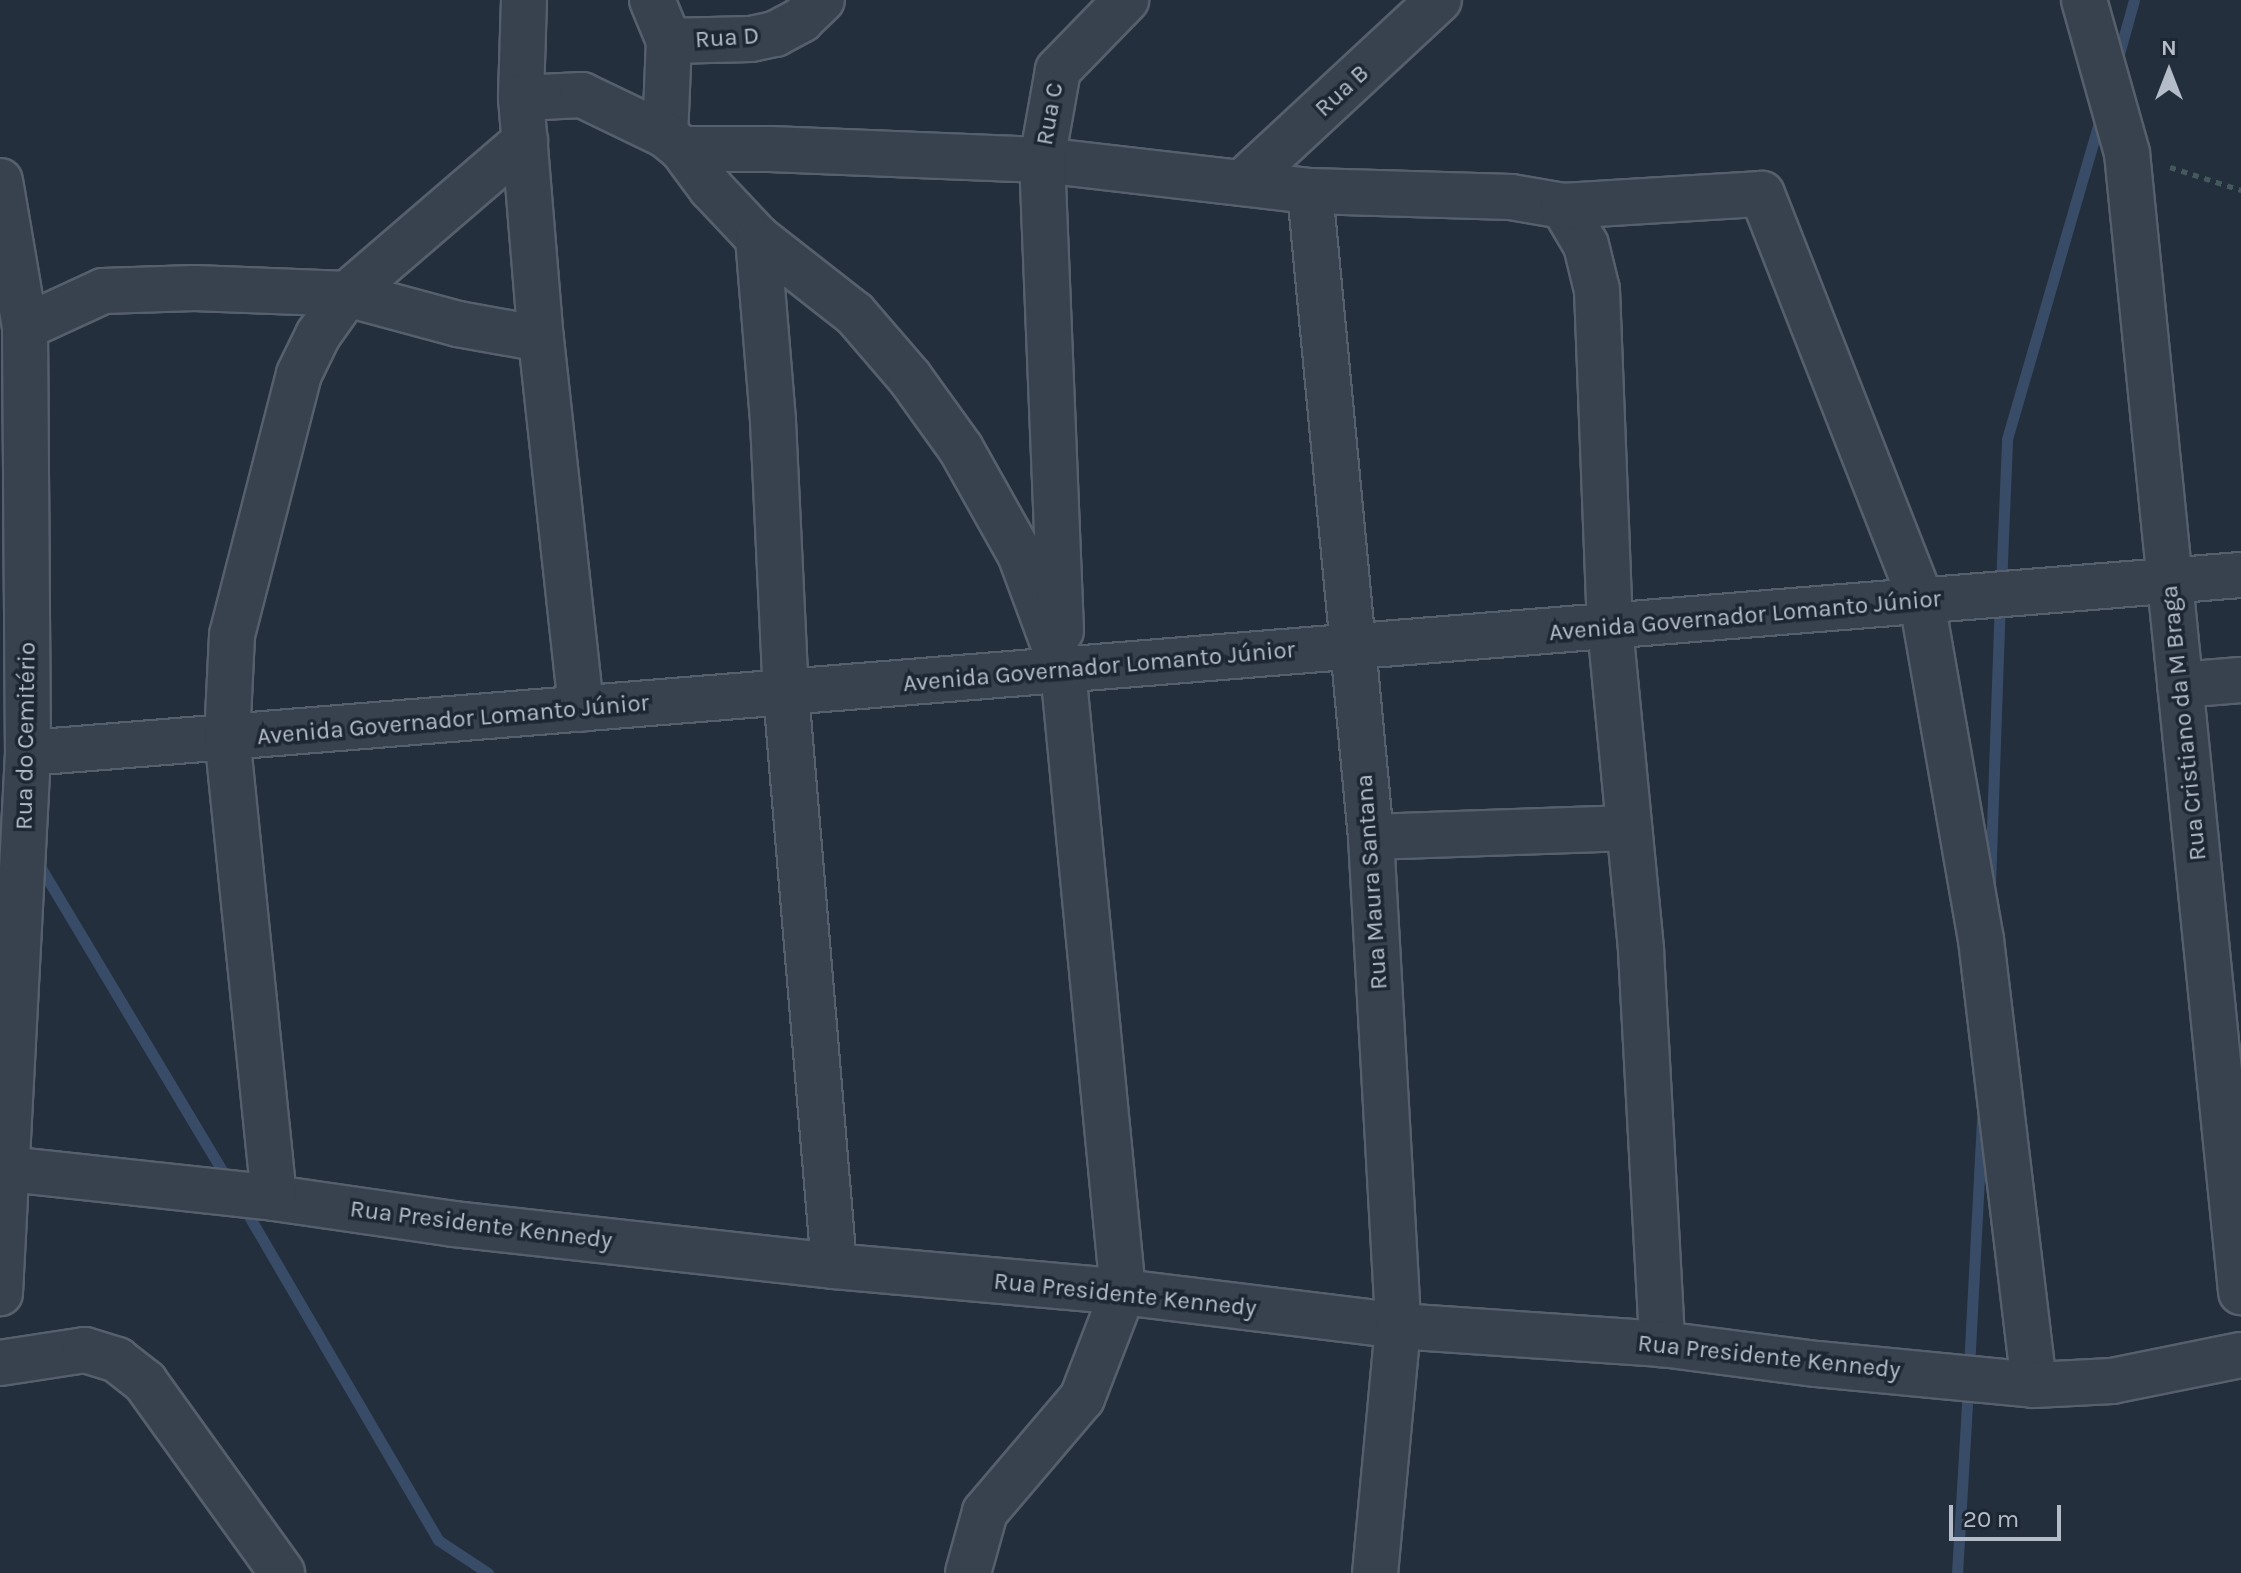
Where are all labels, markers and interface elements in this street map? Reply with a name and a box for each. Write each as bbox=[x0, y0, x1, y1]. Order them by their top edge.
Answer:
street label: Rua D bbox=[694, 21, 760, 55]
north arrow bbox=[2129, 32, 2209, 112]
text: N bbox=[2161, 35, 2177, 61]
street label: Rua B bbox=[1309, 59, 1375, 123]
street label: Rua C bbox=[1030, 81, 1070, 147]
street label: Rua Cristiano da M Braga bbox=[2155, 584, 2213, 862]
street label: Avenida Governador Lomanto Júnior bbox=[1548, 585, 1942, 647]
street label: Avenida Governador Lomanto Júnior bbox=[902, 636, 1296, 698]
street label: Rua do Cemitério bbox=[10, 642, 42, 830]
street label: Avenida Governador Lomanto Júnior bbox=[256, 689, 650, 751]
street label: Rua Maura Santana bbox=[1350, 773, 1394, 991]
street label: Rua Presidente Kennedy bbox=[348, 1195, 614, 1255]
street label: Rua Presidente Kennedy bbox=[992, 1267, 1258, 1323]
street label: Rua Presidente Kennedy bbox=[1636, 1329, 1902, 1385]
scale bar bbox=[1953, 1489, 2065, 1539]
text: 20 m bbox=[1963, 1505, 2019, 1533]

